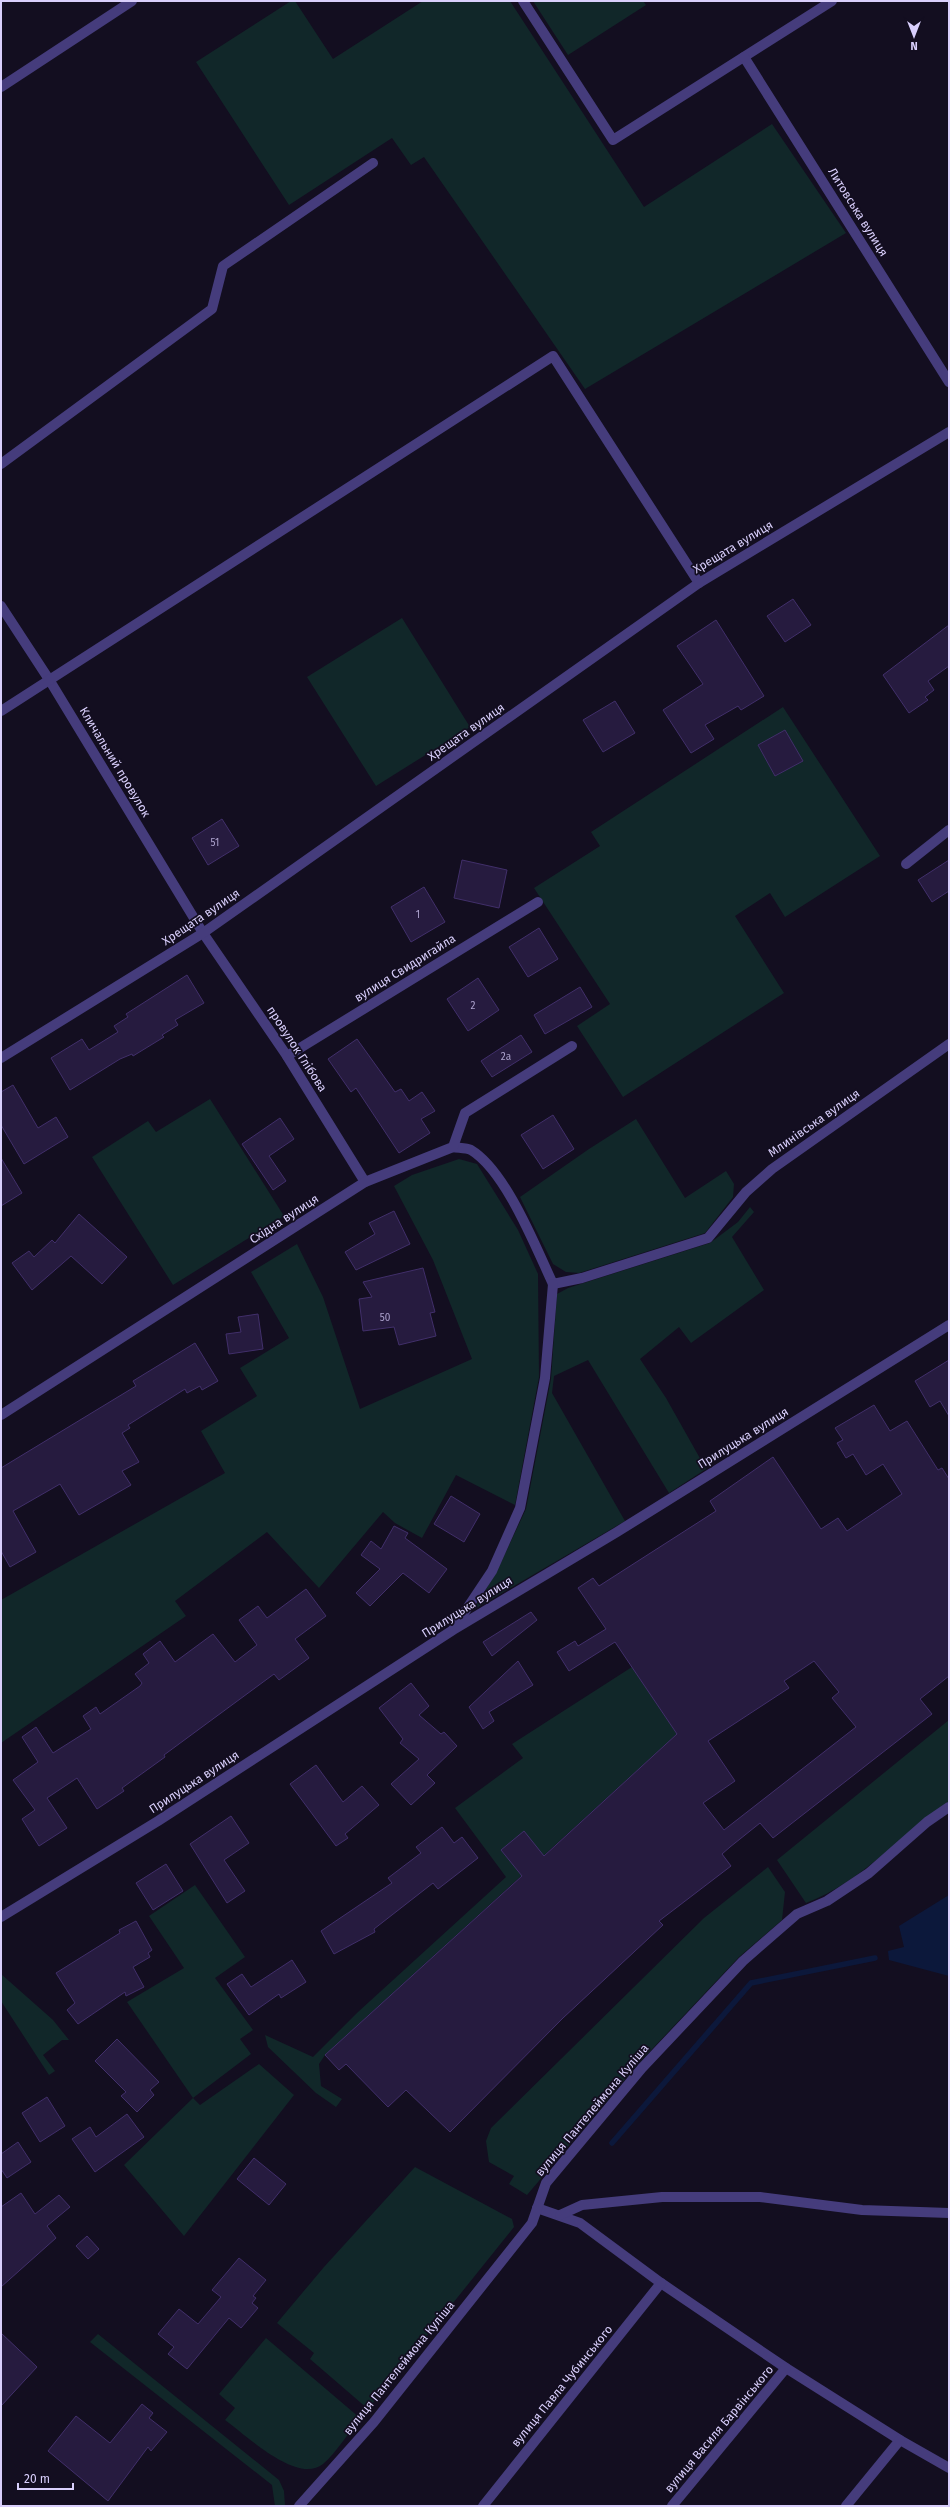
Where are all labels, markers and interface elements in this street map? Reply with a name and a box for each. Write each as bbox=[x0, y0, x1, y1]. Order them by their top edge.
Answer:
north arrow bbox=[894, 16, 934, 56]
text: N bbox=[910, 39, 918, 52]
street label: Литовська вулиця bbox=[825, 165, 891, 259]
street label: Хрещата вулиця bbox=[691, 518, 775, 576]
street label: Хрещата вулиця bbox=[425, 700, 507, 764]
street label: Кличальний провулок bbox=[77, 704, 154, 820]
house number: 51 bbox=[211, 837, 219, 849]
street label: Хрещата вулиця bbox=[159, 886, 243, 948]
house number: 1 bbox=[416, 909, 420, 921]
street label: вулиця Свидригайла bbox=[352, 931, 458, 1005]
house number: 2 bbox=[471, 1000, 476, 1012]
street label: провулок Глібова bbox=[264, 1004, 330, 1094]
house number: 2а bbox=[501, 1051, 511, 1063]
street label: Млинівська вулиця bbox=[766, 1086, 862, 1160]
street label: Східна вулиця bbox=[247, 1192, 321, 1246]
house number: 50 bbox=[380, 1312, 391, 1324]
street label: Прилуцька вулиця bbox=[695, 1404, 791, 1472]
street label: Прилуцька вулиця bbox=[419, 1573, 515, 1641]
street label: Прилуцька вулиця bbox=[146, 1748, 242, 1816]
street label: вулиця Пантелеймона Куліша bbox=[533, 2041, 651, 2179]
street label: вулиця Пантелеймона Куліша bbox=[341, 2298, 457, 2438]
street label: вулиця Павла Чубинського bbox=[509, 2322, 615, 2450]
street label: вулиця Василя Барвінського bbox=[662, 2363, 776, 2495]
scale bar bbox=[18, 2465, 73, 2491]
text: 20 m bbox=[24, 2472, 50, 2486]

